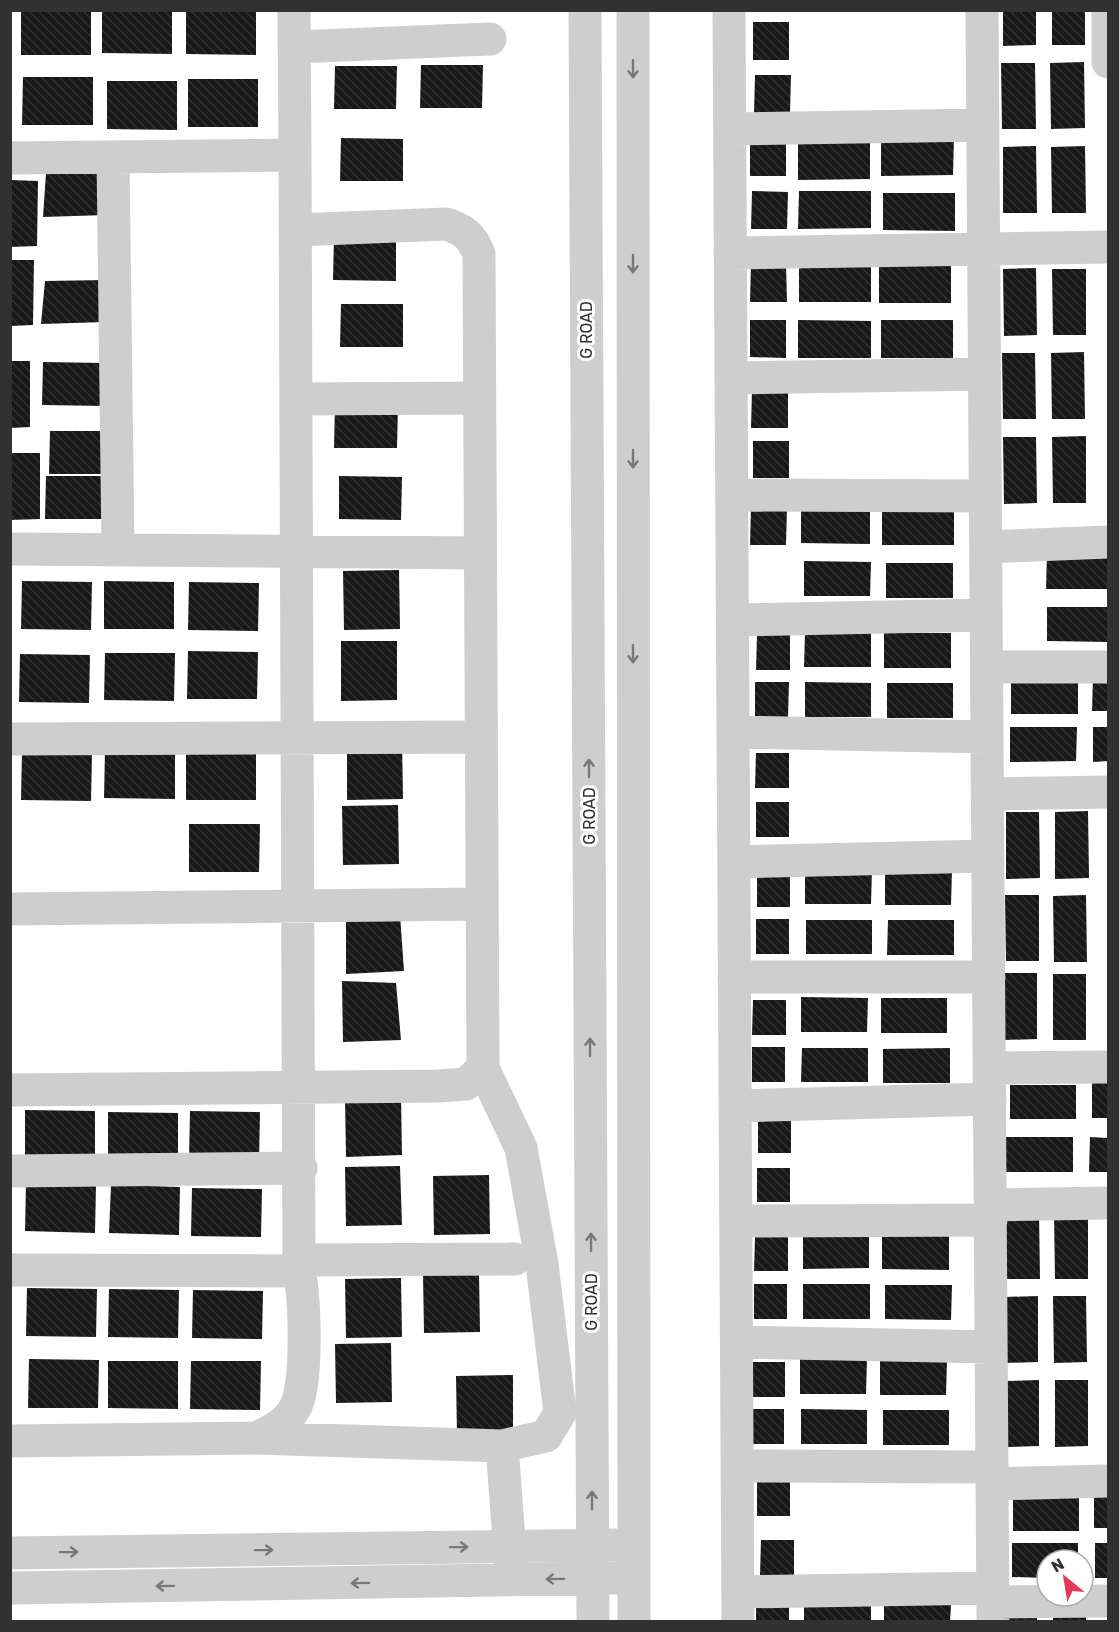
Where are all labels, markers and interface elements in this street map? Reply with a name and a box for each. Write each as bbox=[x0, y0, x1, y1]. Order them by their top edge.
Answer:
one-way arrow bbox=[627, 58, 639, 78]
one-way arrow bbox=[627, 253, 639, 273]
street label: G ROAD bbox=[577, 301, 596, 359]
one-way arrow bbox=[627, 448, 639, 468]
one-way arrow bbox=[627, 643, 639, 663]
one-way arrow bbox=[583, 759, 595, 779]
street label: G ROAD bbox=[580, 787, 599, 845]
one-way arrow bbox=[584, 1038, 596, 1058]
one-way arrow bbox=[585, 1233, 597, 1253]
street label: G ROAD bbox=[582, 1273, 601, 1331]
one-way arrow bbox=[586, 1491, 598, 1511]
one-way arrow bbox=[448, 1541, 468, 1553]
one-way arrow bbox=[253, 1544, 273, 1556]
one-way arrow bbox=[58, 1547, 78, 1558]
north arrow bbox=[1035, 1548, 1095, 1608]
text: N bbox=[1048, 1554, 1067, 1577]
one-way arrow bbox=[545, 1574, 565, 1585]
one-way arrow bbox=[350, 1577, 370, 1589]
one-way arrow bbox=[155, 1580, 175, 1592]

